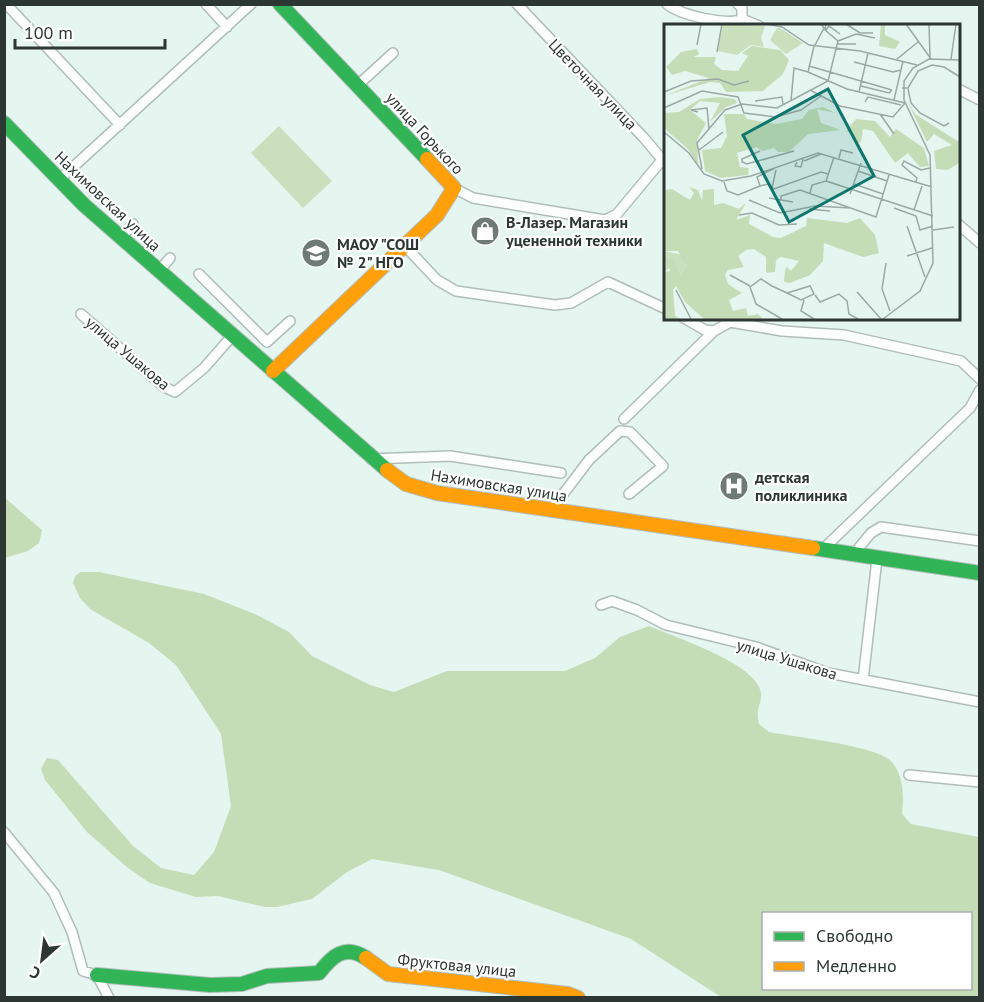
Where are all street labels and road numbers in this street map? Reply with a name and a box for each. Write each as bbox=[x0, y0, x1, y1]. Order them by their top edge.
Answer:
street label: Цветочная улица bbox=[545, 34, 641, 134]
street label: улица Горького bbox=[382, 88, 468, 178]
street label: Нахимовская улица bbox=[51, 147, 165, 255]
street label: улица Ушакова bbox=[82, 312, 174, 394]
street label: Нахимовская улица bbox=[429, 464, 569, 506]
street label: улица Ушакова bbox=[734, 634, 840, 684]
street label: Фруктовая улица bbox=[397, 949, 517, 981]

